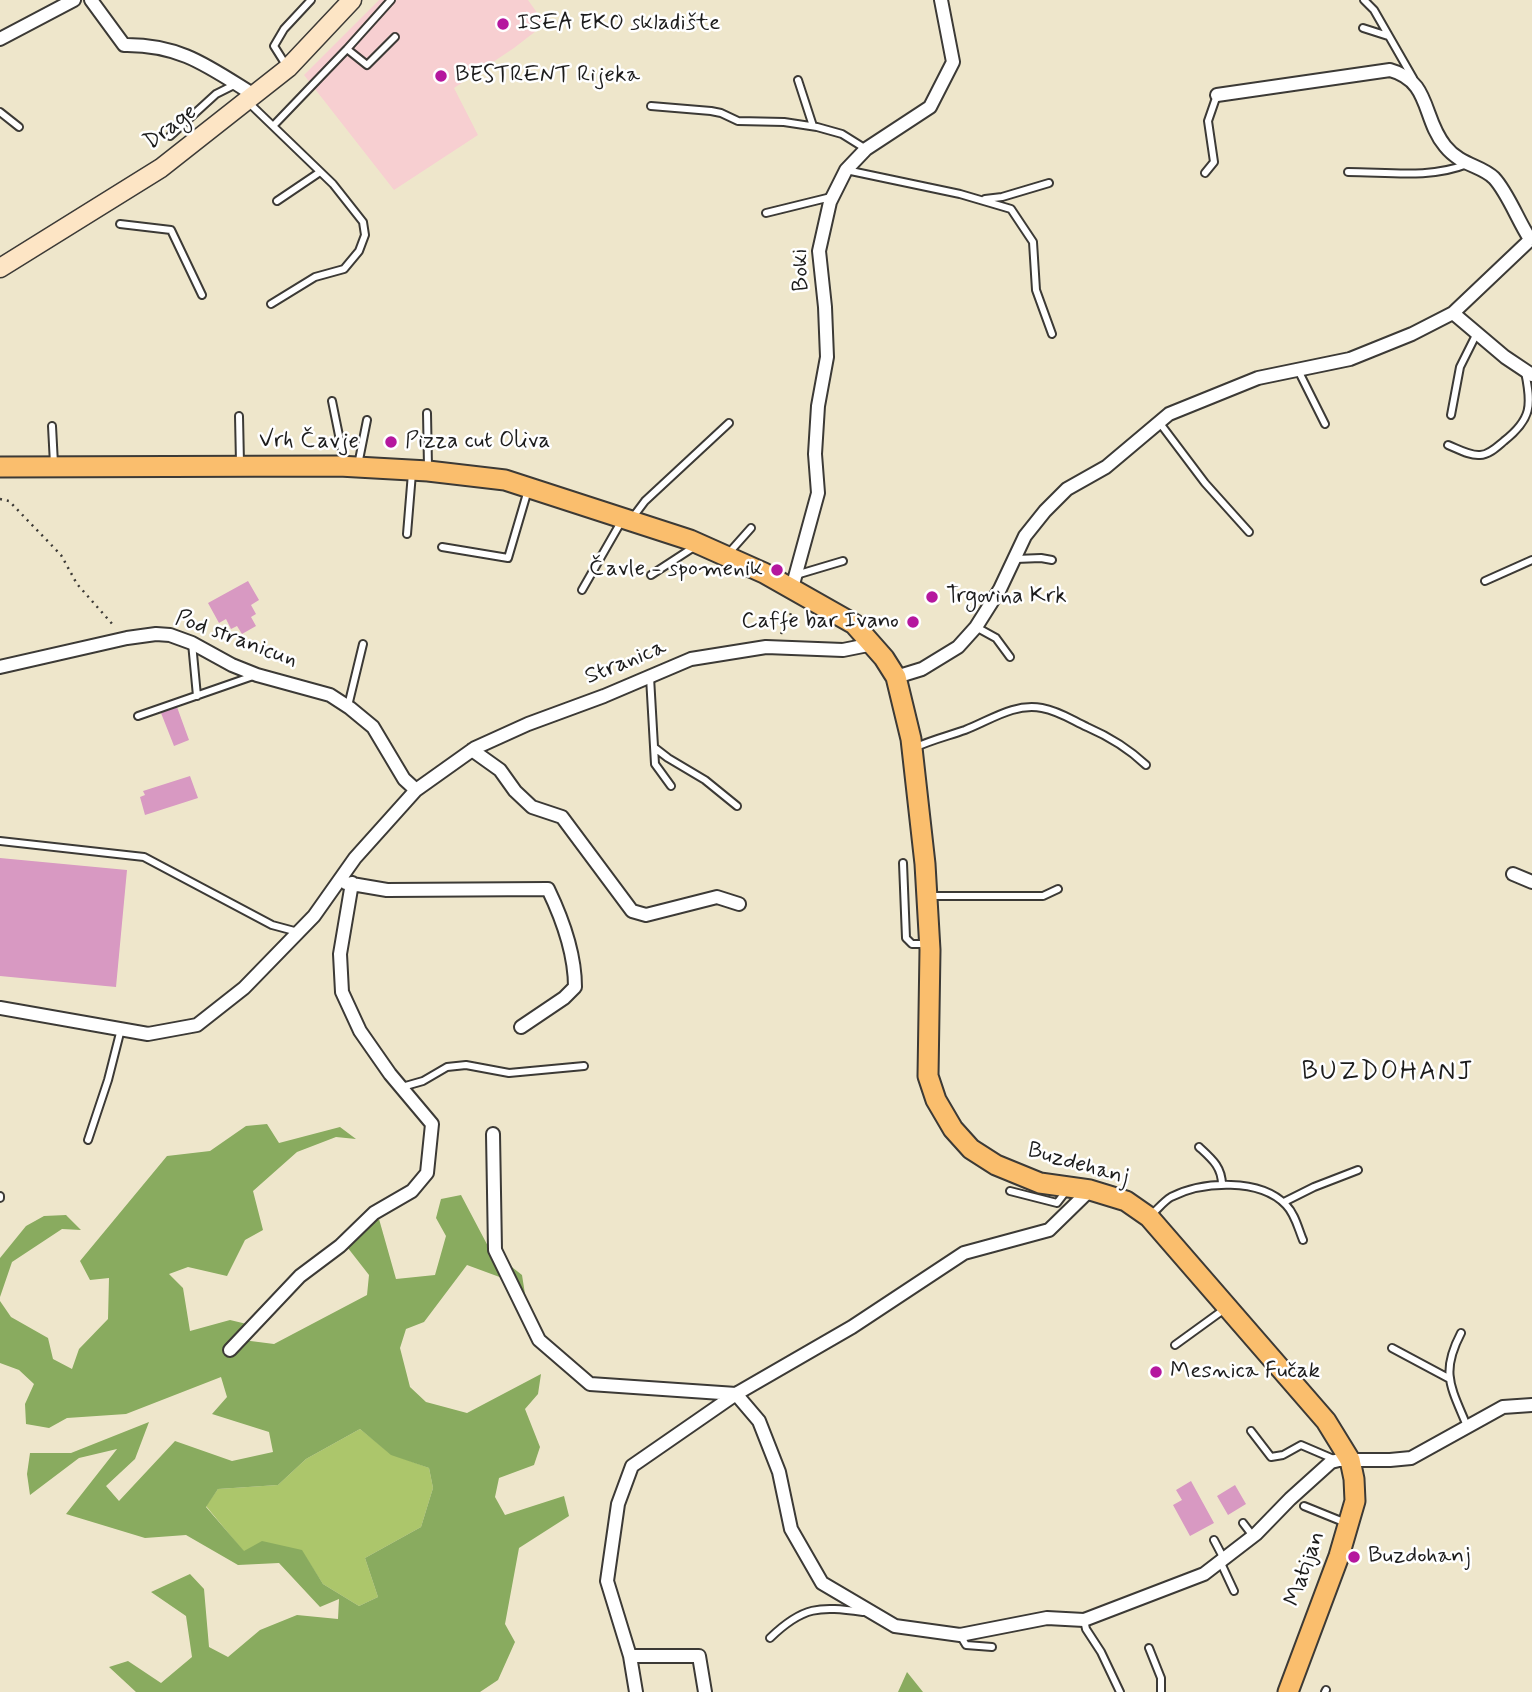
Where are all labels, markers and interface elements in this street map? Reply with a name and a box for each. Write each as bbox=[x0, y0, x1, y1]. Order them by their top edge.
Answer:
place label: ISEA EKO skladište bbox=[517, 10, 720, 38]
marker: ISEA EKO skladište bbox=[495, 16, 511, 32]
place label: BESTRENT Rijeka bbox=[455, 62, 640, 90]
marker: BESTRENT Rijeka bbox=[433, 68, 449, 84]
street label: Drage bbox=[139, 99, 203, 157]
street label: Boki bbox=[787, 248, 817, 292]
street label: Vrh Čavje bbox=[259, 427, 359, 457]
place label: Pizza cut Oliva bbox=[405, 428, 550, 456]
marker: Pizza cut Oliva bbox=[383, 434, 399, 450]
place label: Čavle - spomenik bbox=[589, 556, 763, 584]
marker: Čavle - spomenik bbox=[769, 562, 785, 578]
place label: Trgovina Krk bbox=[946, 583, 1067, 611]
marker: Trgovina Krk bbox=[924, 589, 940, 605]
street label: Pod stranicun bbox=[171, 605, 301, 675]
place label: Caffe bar Ivano bbox=[741, 608, 899, 636]
marker: Caffe bar Ivano bbox=[905, 614, 921, 630]
street label: Stranica bbox=[581, 634, 671, 692]
district label: BUZDOHANJ bbox=[1304, 1058, 1472, 1090]
street label: Buzdehanj bbox=[1024, 1137, 1132, 1193]
place label: Mesnica Fučak bbox=[1170, 1358, 1320, 1386]
marker: Mesnica Fučak bbox=[1148, 1364, 1164, 1380]
street label: Matijan bbox=[1280, 1528, 1332, 1610]
place label: Buzdohanj bbox=[1368, 1543, 1471, 1571]
marker: Buzdohanj bbox=[1346, 1549, 1362, 1565]

